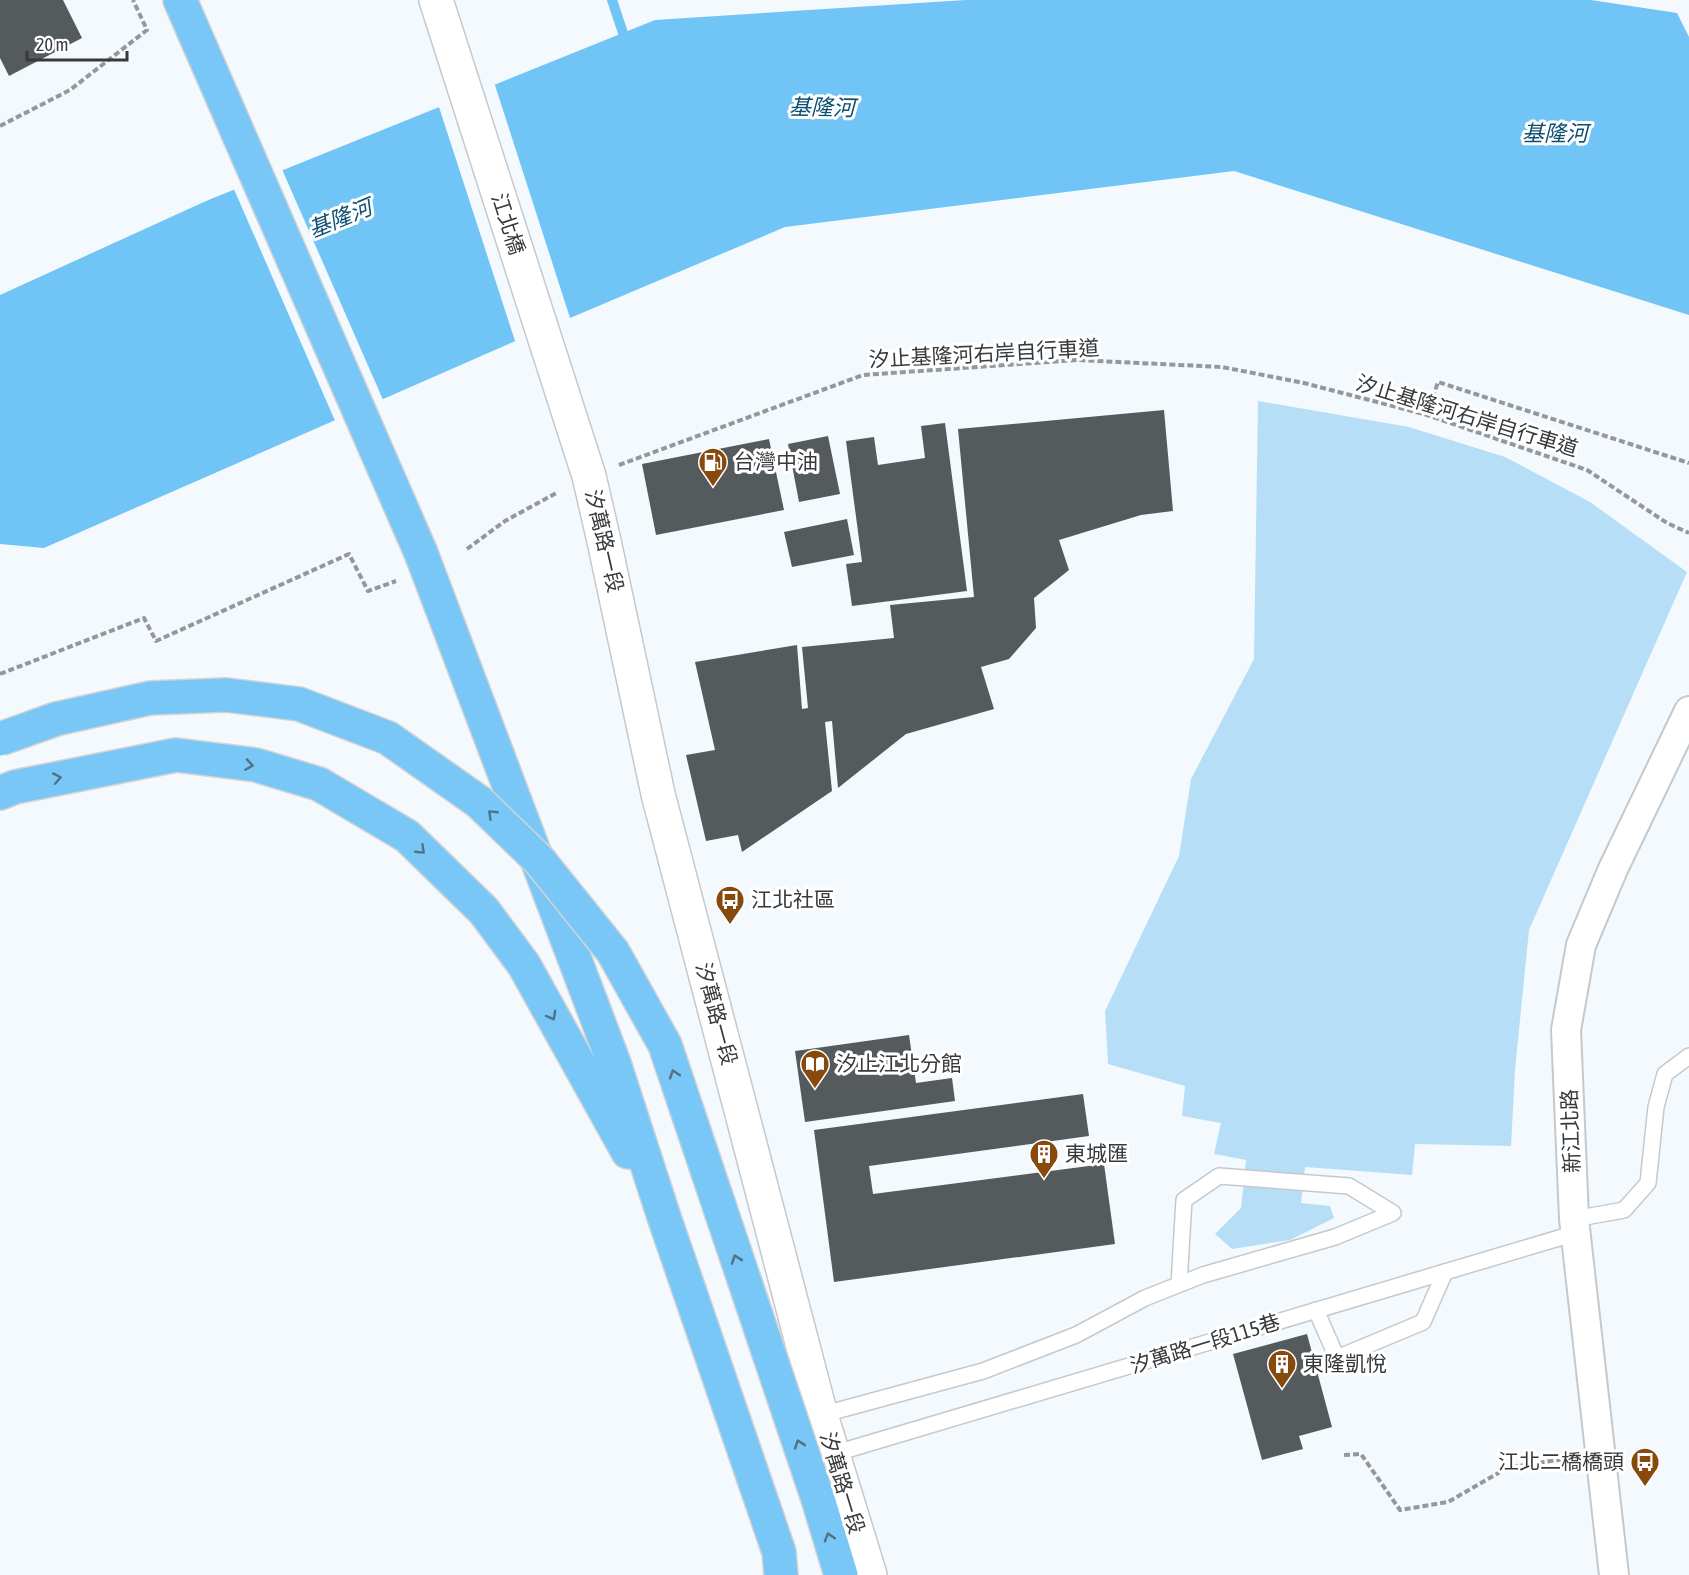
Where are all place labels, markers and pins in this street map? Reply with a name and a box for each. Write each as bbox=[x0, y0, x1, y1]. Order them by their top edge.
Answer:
fuel station icon: 台灣中油 bbox=[697, 446, 729, 488]
place label: 台灣中油 bbox=[734, 449, 818, 473]
bus stop icon: 江北社區 bbox=[714, 884, 746, 926]
place label: 江北社區 bbox=[751, 887, 835, 911]
library icon: 汐止江北分館 bbox=[799, 1048, 831, 1090]
place label: 汐止江北分館 bbox=[836, 1051, 962, 1075]
building icon: 東城匯 bbox=[1028, 1138, 1060, 1180]
place label: 東城匯 bbox=[1065, 1141, 1128, 1165]
building icon: 東隆凱悅 bbox=[1266, 1348, 1298, 1390]
place label: 東隆凱悅 bbox=[1303, 1351, 1387, 1375]
bus stop icon: 江北二橋橋頭 bbox=[1629, 1446, 1661, 1488]
place label: 江北二橋橋頭 bbox=[1498, 1449, 1624, 1473]

